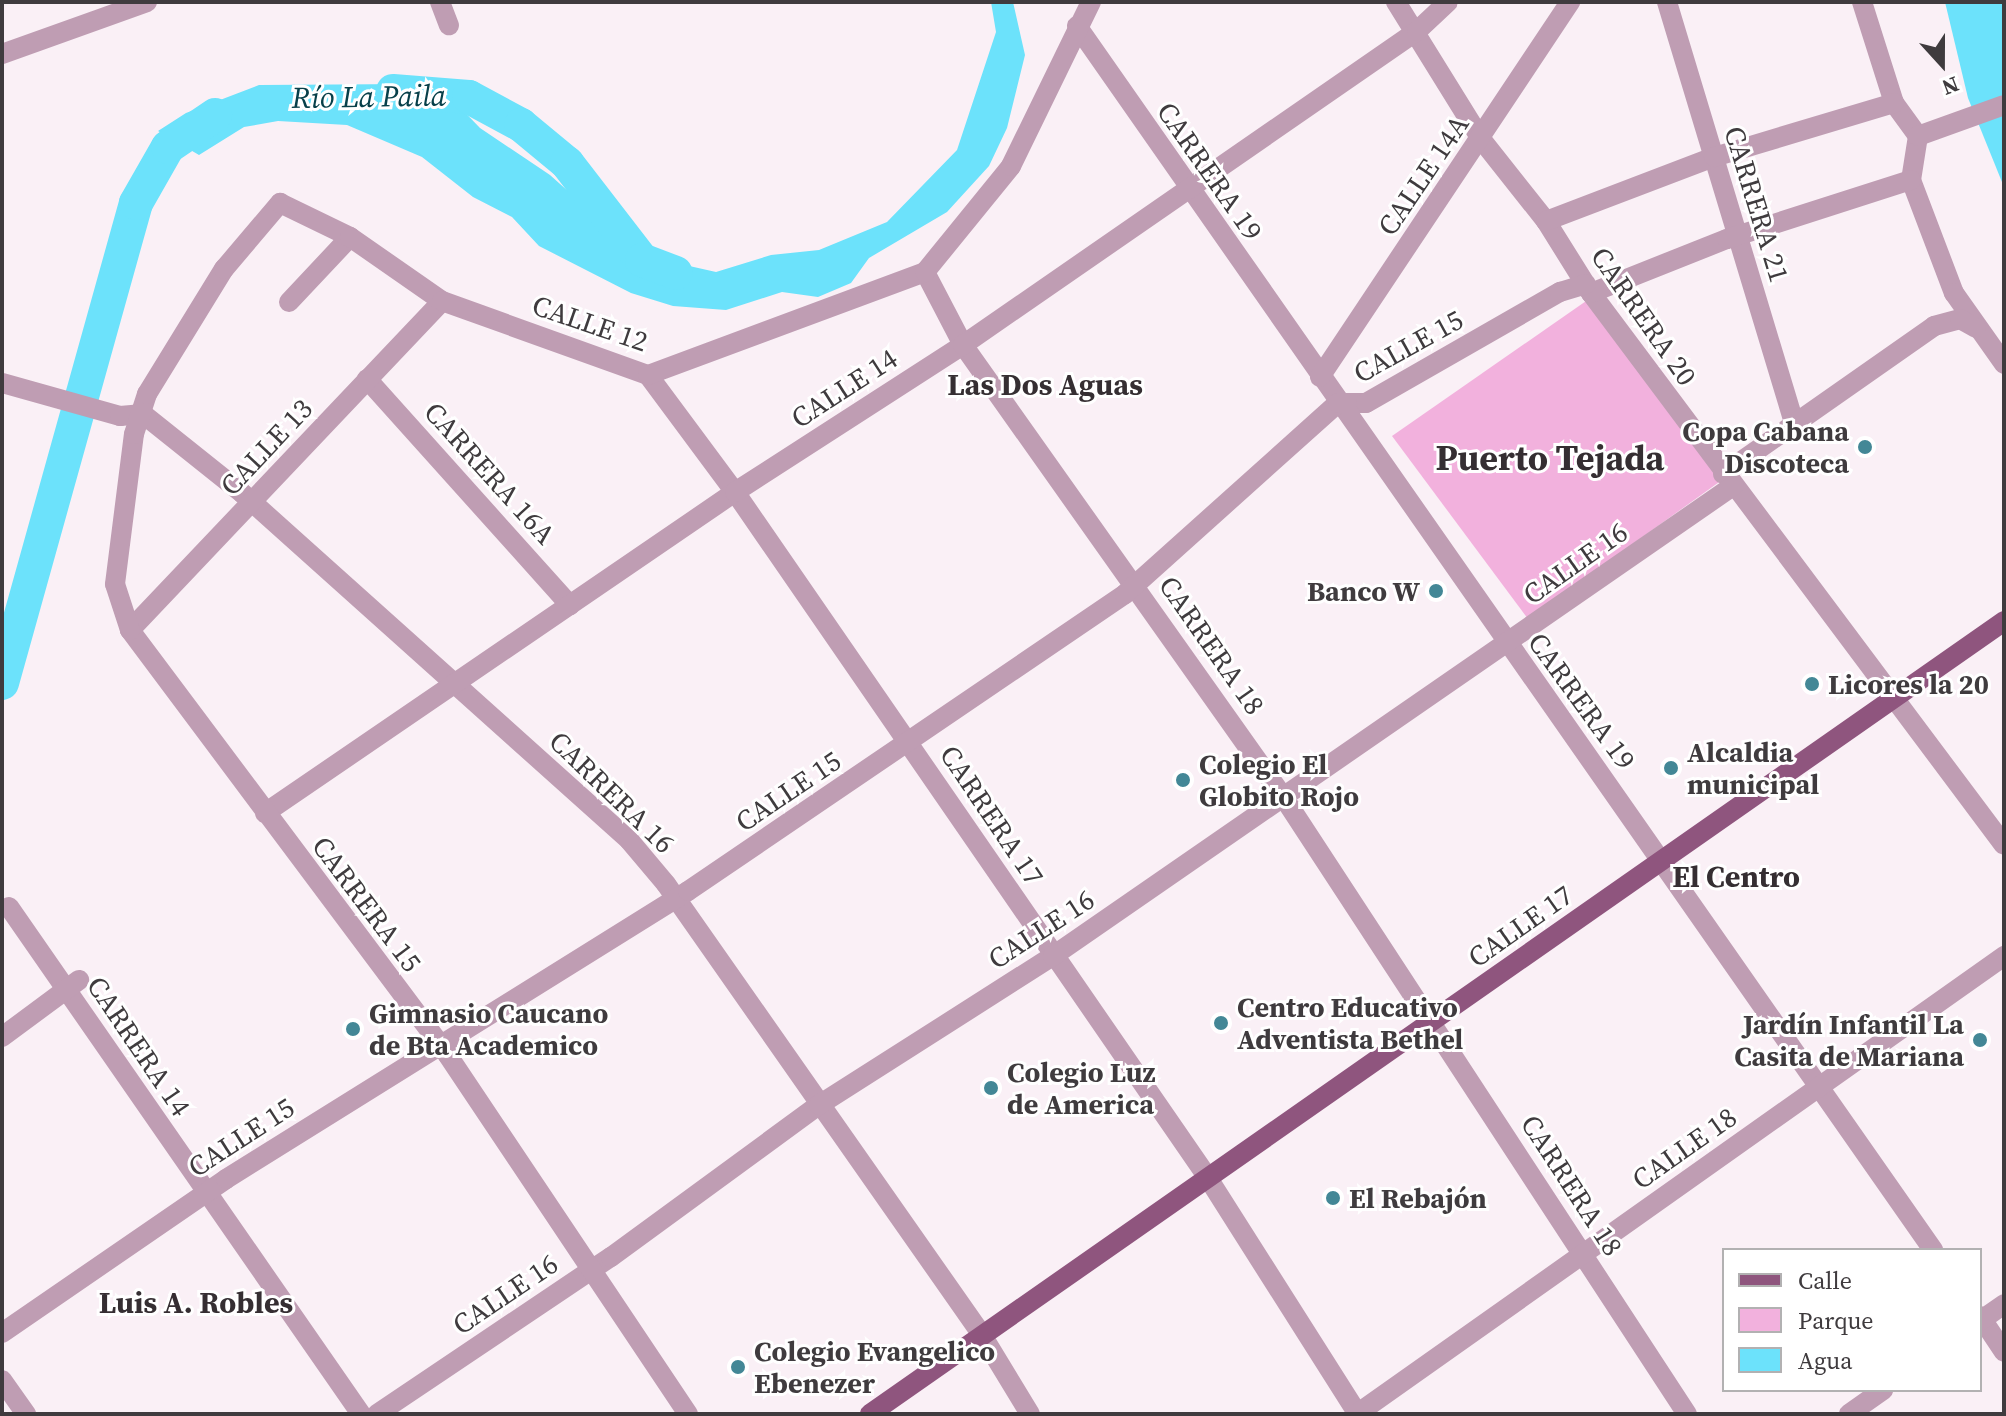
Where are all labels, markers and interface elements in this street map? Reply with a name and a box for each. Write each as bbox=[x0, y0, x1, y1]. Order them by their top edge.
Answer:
north arrow bbox=[1902, 24, 1982, 104]
text: N bbox=[1938, 70, 1963, 103]
water label: Río La Paila bbox=[291, 78, 447, 116]
street label: CARRERA 19 bbox=[1150, 95, 1270, 247]
street label: CALLE 14A bbox=[1370, 108, 1476, 242]
street label: CARRERA 21 bbox=[1717, 122, 1797, 286]
street label: CARRERA 20 bbox=[1584, 240, 1704, 392]
street label: CALLE 12 bbox=[528, 288, 652, 358]
street label: CALLE 15 bbox=[1348, 302, 1468, 390]
street label: CALLE 14 bbox=[785, 341, 903, 435]
district label: Las Dos Aguas bbox=[947, 367, 1143, 403]
street label: CALLE 13 bbox=[213, 392, 319, 502]
street label: CARRERA 16A bbox=[417, 395, 563, 551]
place label: Copa Cabana Discoteca bbox=[1682, 414, 1849, 480]
district label: Puerto Tejada bbox=[1435, 436, 1665, 480]
marker: Copa Cabana Discoteca bbox=[1856, 438, 1874, 456]
street label: CALLE 16 bbox=[1516, 515, 1634, 611]
street label: CARRERA 18 bbox=[1152, 569, 1272, 721]
place label: Banco W bbox=[1306, 574, 1420, 608]
marker: Banco W bbox=[1427, 582, 1445, 600]
street label: CARRERA 19 bbox=[1521, 626, 1643, 776]
place label: Licores la 20 bbox=[1828, 667, 1989, 701]
marker: Licores la 20 bbox=[1803, 675, 1821, 693]
street label: CARRERA 16 bbox=[542, 724, 682, 860]
place label: Alcaldia municipal bbox=[1687, 735, 1819, 801]
street label: CARRERA 17 bbox=[933, 739, 1051, 891]
street label: CALLE 15 bbox=[729, 744, 847, 838]
place label: Colegio El Globito Rojo bbox=[1199, 747, 1359, 813]
marker: Alcaldia municipal bbox=[1662, 759, 1680, 777]
marker: Colegio El Globito Rojo bbox=[1174, 771, 1192, 789]
street label: CARRERA 15 bbox=[305, 830, 429, 978]
district label: El Centro bbox=[1672, 859, 1800, 895]
street label: CALLE 17 bbox=[1461, 878, 1579, 974]
street label: CALLE 16 bbox=[982, 882, 1100, 976]
street label: CARRERA 14 bbox=[80, 970, 198, 1122]
place label: Centro Educativo Adventista Bethel bbox=[1237, 990, 1463, 1056]
place label: Gimnasio Caucano de Bta Academico bbox=[369, 996, 608, 1062]
place label: Jardín Infantil La Casita de Mariana bbox=[1734, 1007, 1964, 1073]
marker: Centro Educativo Adventista Bethel bbox=[1212, 1014, 1230, 1032]
marker: Gimnasio Caucano de Bta Academico bbox=[344, 1020, 362, 1038]
marker: Jardín Infantil La Casita de Mariana bbox=[1971, 1031, 1989, 1049]
place label: Colegio Luz de America bbox=[1007, 1055, 1155, 1121]
marker: Colegio Luz de America bbox=[982, 1079, 1000, 1097]
street label: CALLE 15 bbox=[182, 1090, 300, 1184]
street label: CALLE 18 bbox=[1625, 1100, 1743, 1196]
street label: CARRERA 18 bbox=[1514, 1108, 1630, 1262]
place label: El Rebajón bbox=[1349, 1181, 1487, 1215]
marker: El Rebajón bbox=[1324, 1189, 1342, 1207]
street label: CALLE 16 bbox=[446, 1247, 564, 1341]
legend bbox=[1722, 1248, 1982, 1392]
text: Calle bbox=[1798, 1264, 1852, 1297]
district label: Luis A. Robles bbox=[99, 1285, 293, 1321]
text: Parque bbox=[1798, 1304, 1874, 1337]
place label: Colegio Evangelico Ebenezer bbox=[754, 1334, 995, 1400]
text: Agua bbox=[1798, 1344, 1853, 1377]
marker: Colegio Evangelico Ebenezer bbox=[729, 1358, 747, 1376]

